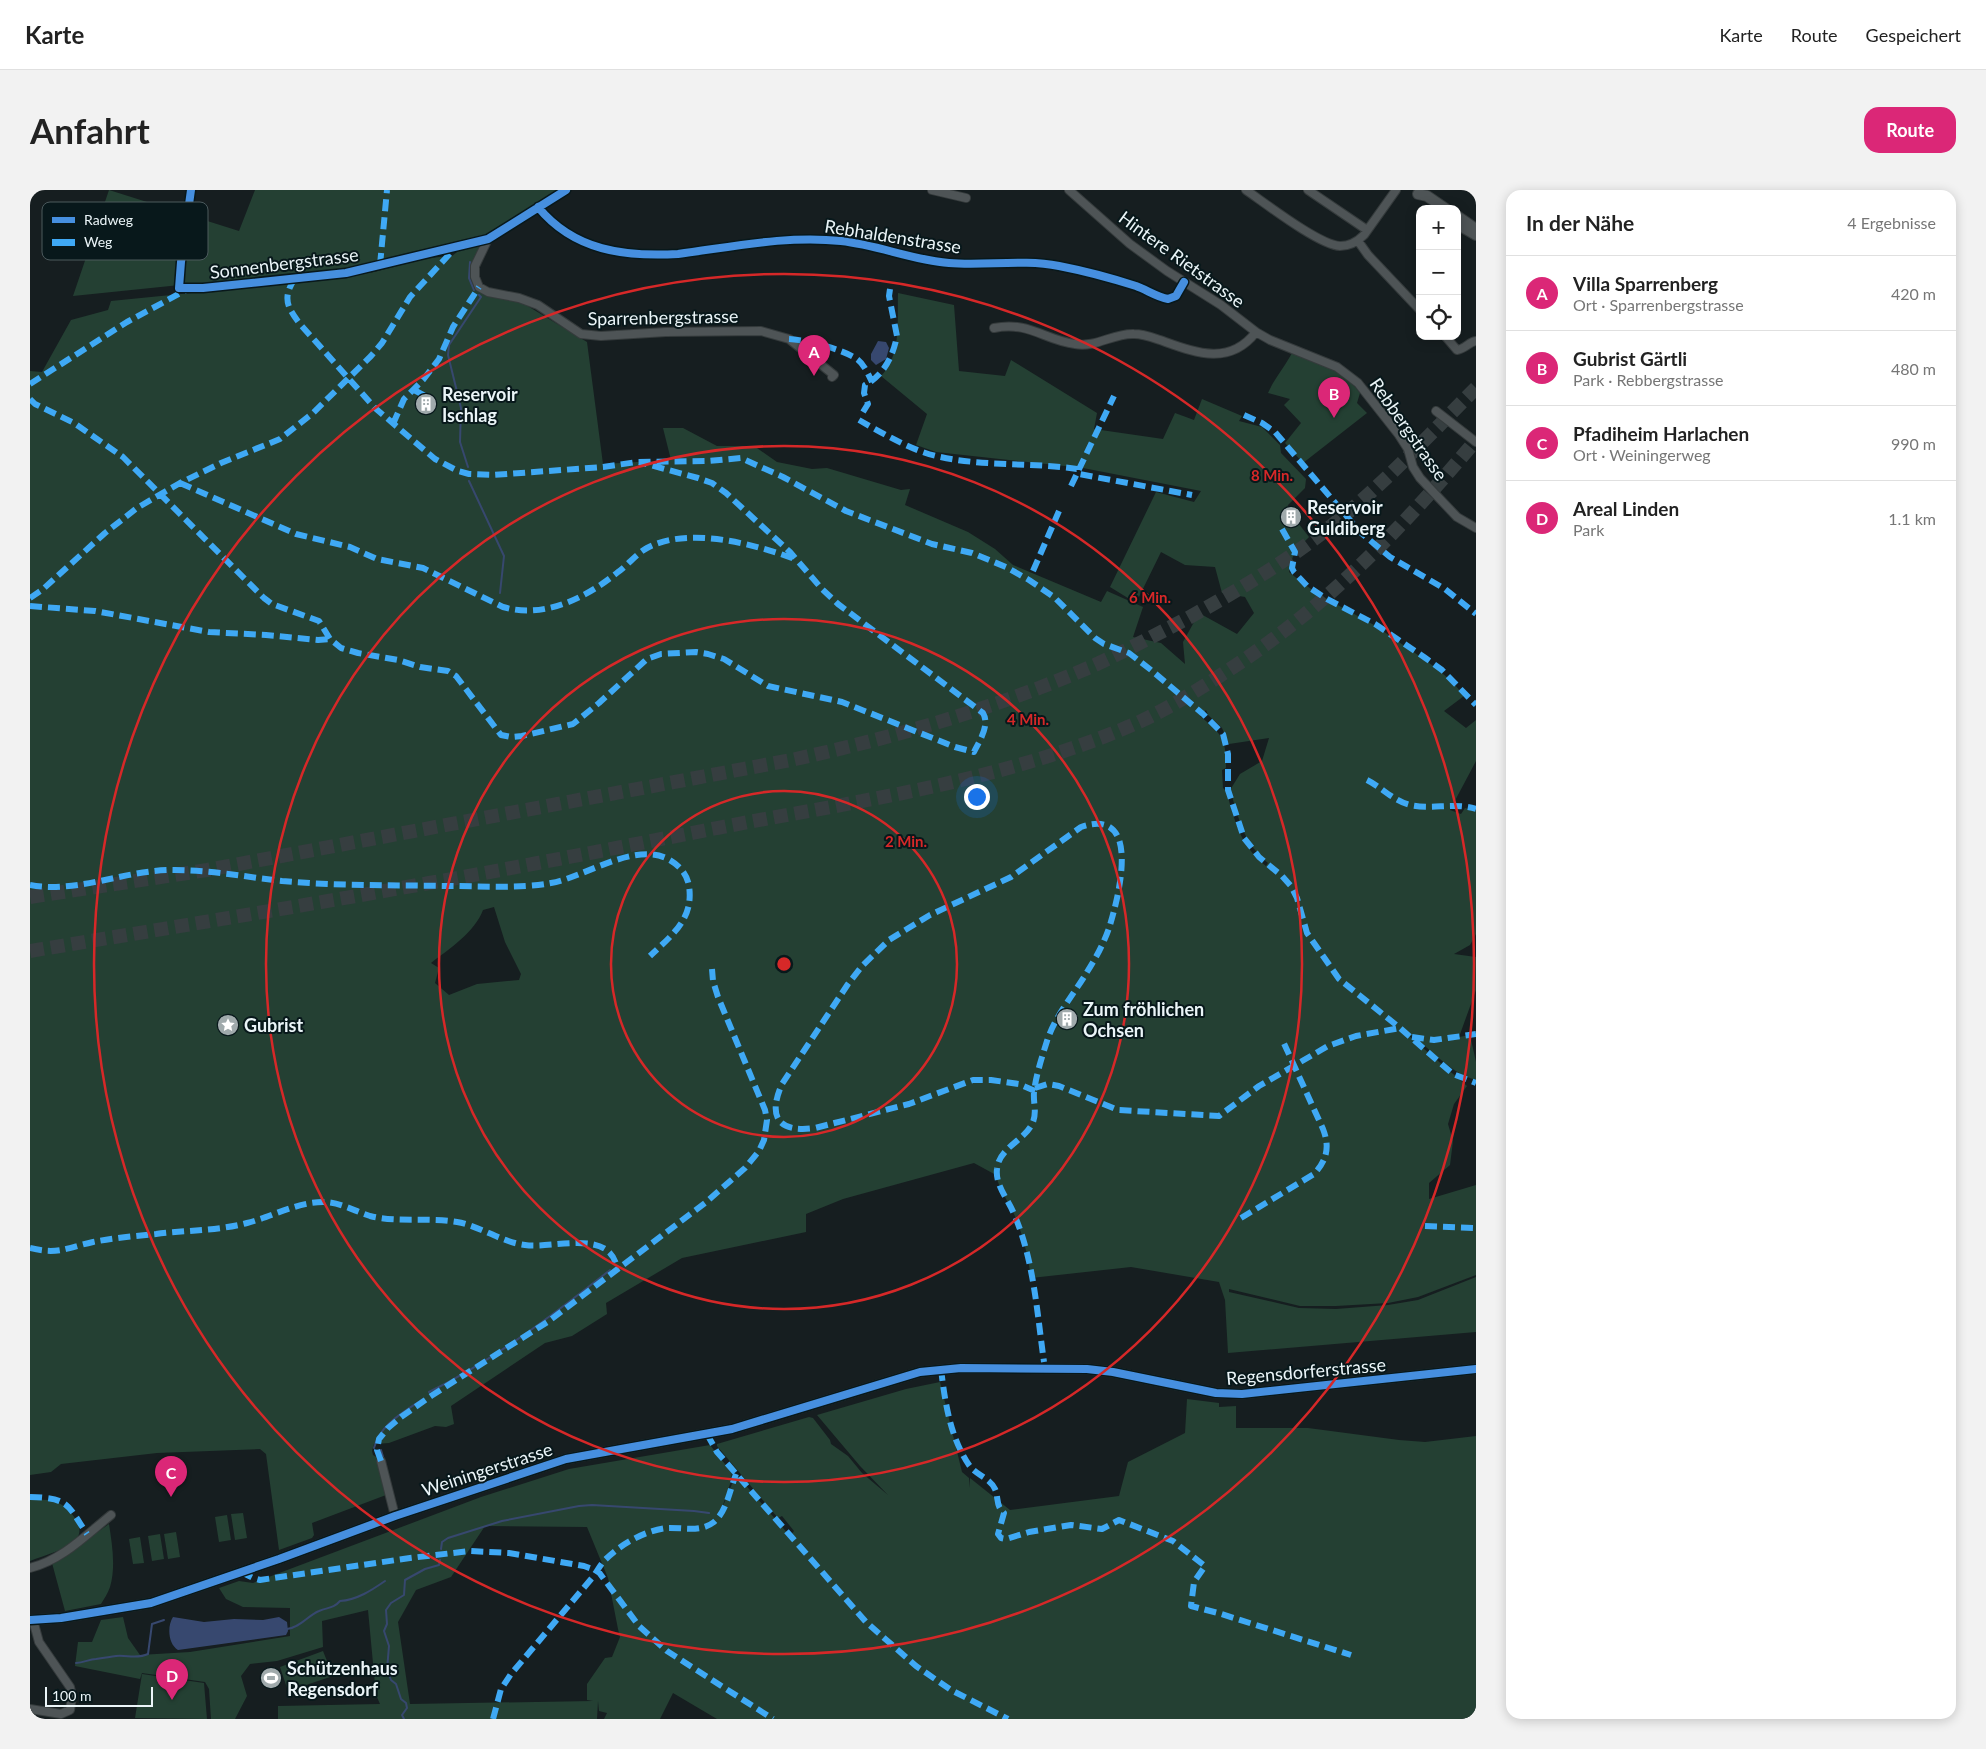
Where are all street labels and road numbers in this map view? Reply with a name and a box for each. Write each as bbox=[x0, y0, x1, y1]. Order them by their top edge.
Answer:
street label: Hintere Rietstrasse bbox=[1115, 206, 1249, 312]
street label: Rebhaldenstrasse bbox=[823, 214, 963, 258]
street label: Sonnenbergstrasse bbox=[208, 243, 360, 283]
street label: Sparrenbergstrasse bbox=[587, 305, 739, 329]
street label: Rebbergstrasse bbox=[1365, 373, 1453, 485]
street label: Regensdorferstrasse bbox=[1225, 1353, 1387, 1389]
street label: Weiningerstrasse bbox=[419, 1438, 555, 1500]

